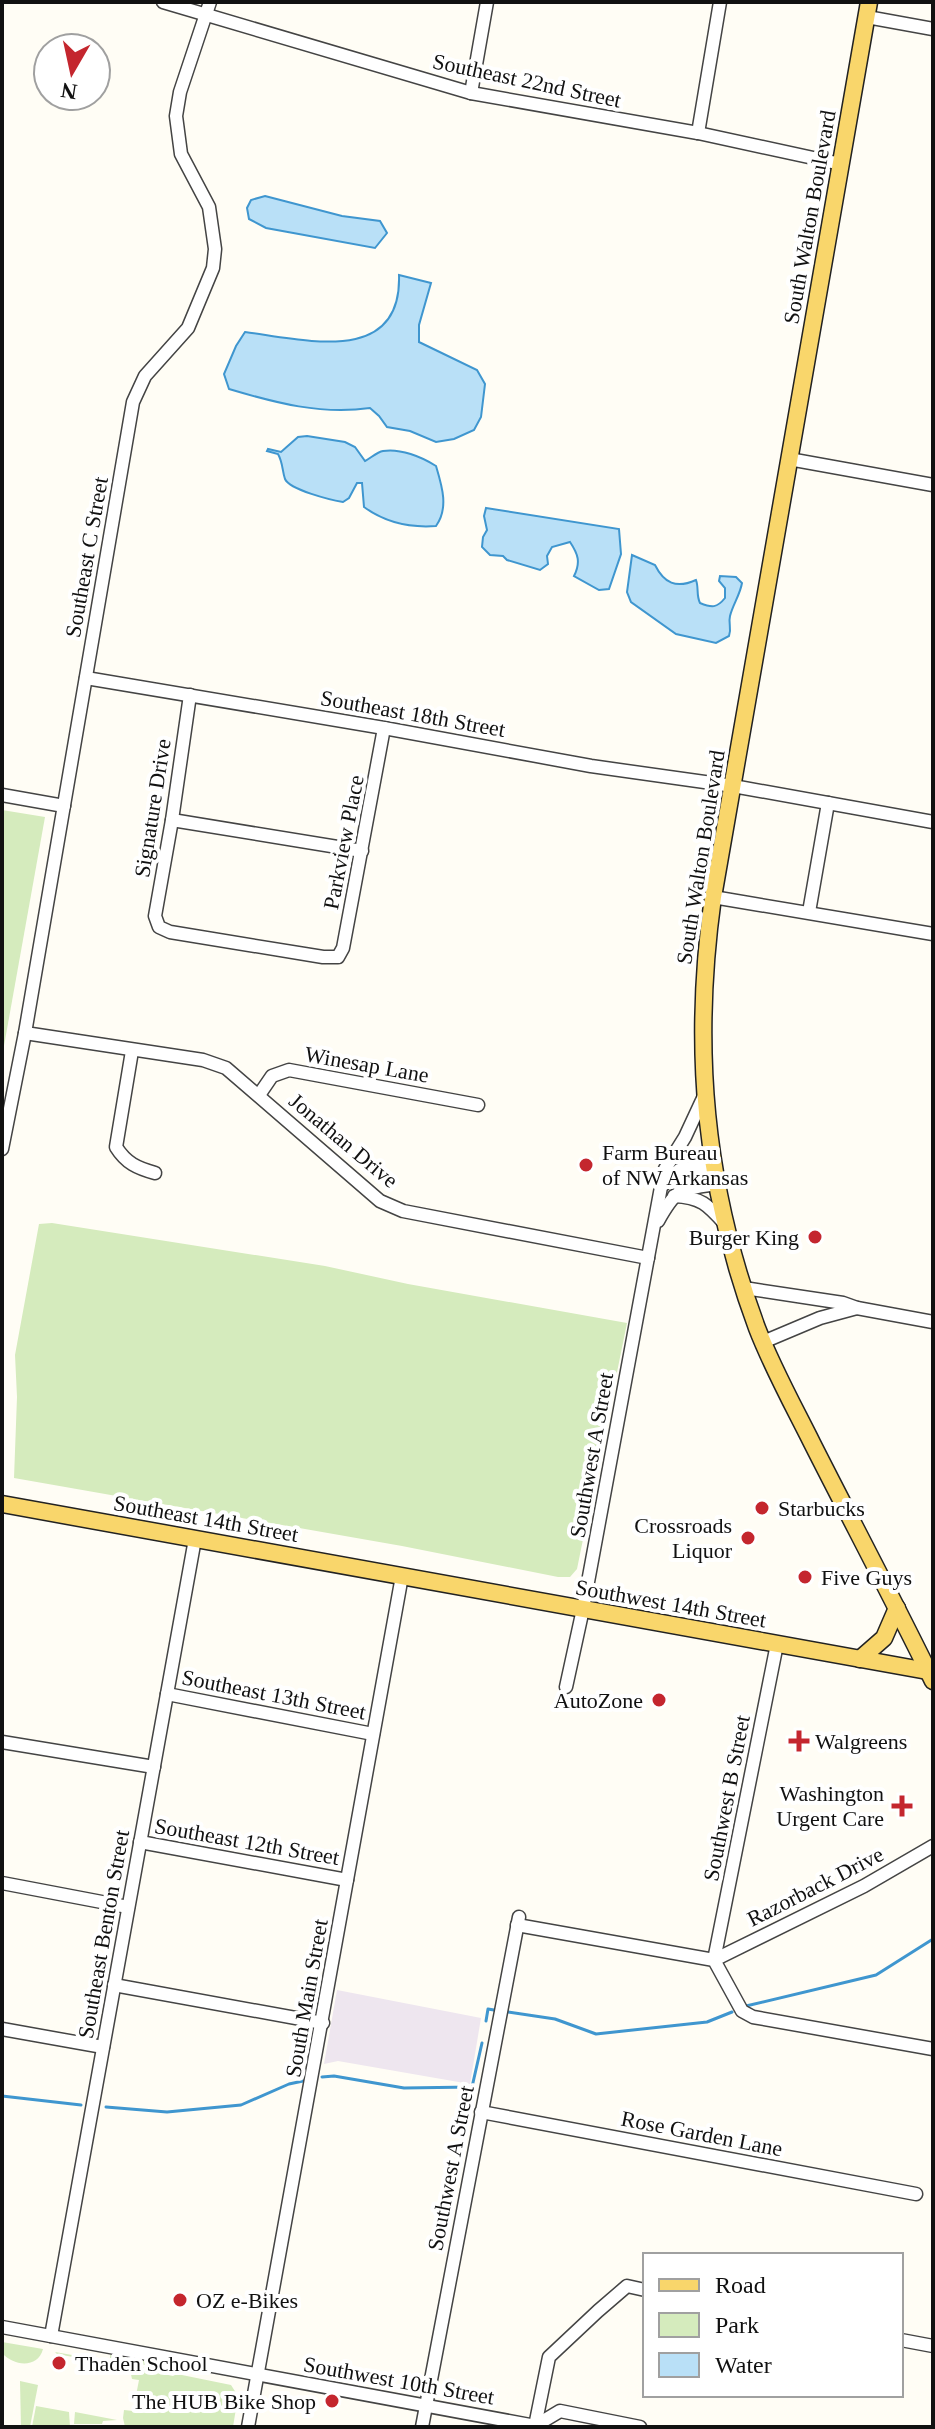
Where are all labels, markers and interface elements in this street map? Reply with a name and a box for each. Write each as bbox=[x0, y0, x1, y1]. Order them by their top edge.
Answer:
north arrow bbox=[32, 32, 112, 112]
street label: Southeast 22nd Street bbox=[430, 48, 623, 113]
text: N bbox=[59, 78, 79, 105]
street label: South Walton Boulevard bbox=[778, 108, 841, 326]
street label: Southeast C Street bbox=[60, 475, 113, 639]
street label: Southeast 18th Street bbox=[319, 685, 507, 742]
street label: Signature Drive bbox=[129, 737, 176, 879]
street label: South Walton Boulevard bbox=[671, 748, 730, 966]
street label: Parkview Place bbox=[318, 773, 369, 911]
street label: Winesap Lane bbox=[303, 1041, 431, 1088]
street label: Jonathan Drive bbox=[284, 1088, 403, 1193]
place label: Farm Bureau of NW Arkansas bbox=[602, 1140, 748, 1190]
marker: Farm Bureau of NW Arkansas bbox=[577, 1156, 595, 1174]
place label: Burger King bbox=[689, 1225, 799, 1250]
marker: Burger King bbox=[806, 1228, 824, 1246]
street label: Southwest A Street bbox=[565, 1370, 618, 1540]
street label: Southeast 14th Street bbox=[112, 1490, 300, 1547]
place label: Starbucks bbox=[778, 1496, 865, 1521]
marker: Starbucks bbox=[753, 1499, 771, 1517]
place label: Crossroads Liquor bbox=[634, 1513, 733, 1563]
marker: Crossroads Liquor bbox=[739, 1529, 757, 1547]
place label: Five Guys bbox=[821, 1565, 912, 1590]
marker: Five Guys bbox=[796, 1568, 814, 1586]
street label: Southwest 14th Street bbox=[574, 1574, 768, 1633]
street label: Southeast 13th Street bbox=[180, 1664, 368, 1725]
place label: AutoZone bbox=[554, 1688, 643, 1713]
marker: AutoZone bbox=[650, 1691, 668, 1709]
street label: Southwest B Street bbox=[698, 1713, 755, 1883]
place label: Walgreens bbox=[815, 1729, 907, 1754]
marker: Walgreens bbox=[790, 1732, 808, 1750]
place label: Washington Urgent Care bbox=[776, 1781, 884, 1831]
marker: Washington Urgent Care bbox=[891, 1795, 913, 1817]
street label: Southeast 12th Street bbox=[153, 1813, 341, 1870]
street label: Southeast Benton Street bbox=[73, 1828, 134, 2040]
street label: Razorback Drive bbox=[743, 1841, 888, 1932]
street label: South Main Street bbox=[280, 1917, 333, 2079]
street label: Southwest A Street bbox=[422, 2084, 479, 2253]
street label: Rose Garden Lane bbox=[619, 2106, 785, 2161]
legend bbox=[643, 2253, 903, 2397]
text: Road bbox=[715, 2272, 766, 2298]
place label: OZ e-Bikes bbox=[196, 2288, 298, 2313]
marker: OZ e-Bikes bbox=[171, 2291, 189, 2309]
text: Park bbox=[715, 2312, 759, 2338]
place label: Thaden School bbox=[75, 2351, 208, 2376]
street label: Southwest 10th Street bbox=[302, 2351, 496, 2410]
text: Water bbox=[715, 2352, 772, 2378]
marker: Thaden School bbox=[50, 2354, 68, 2372]
place label: The HUB Bike Shop bbox=[132, 2389, 316, 2414]
marker: The HUB Bike Shop bbox=[323, 2392, 341, 2410]

